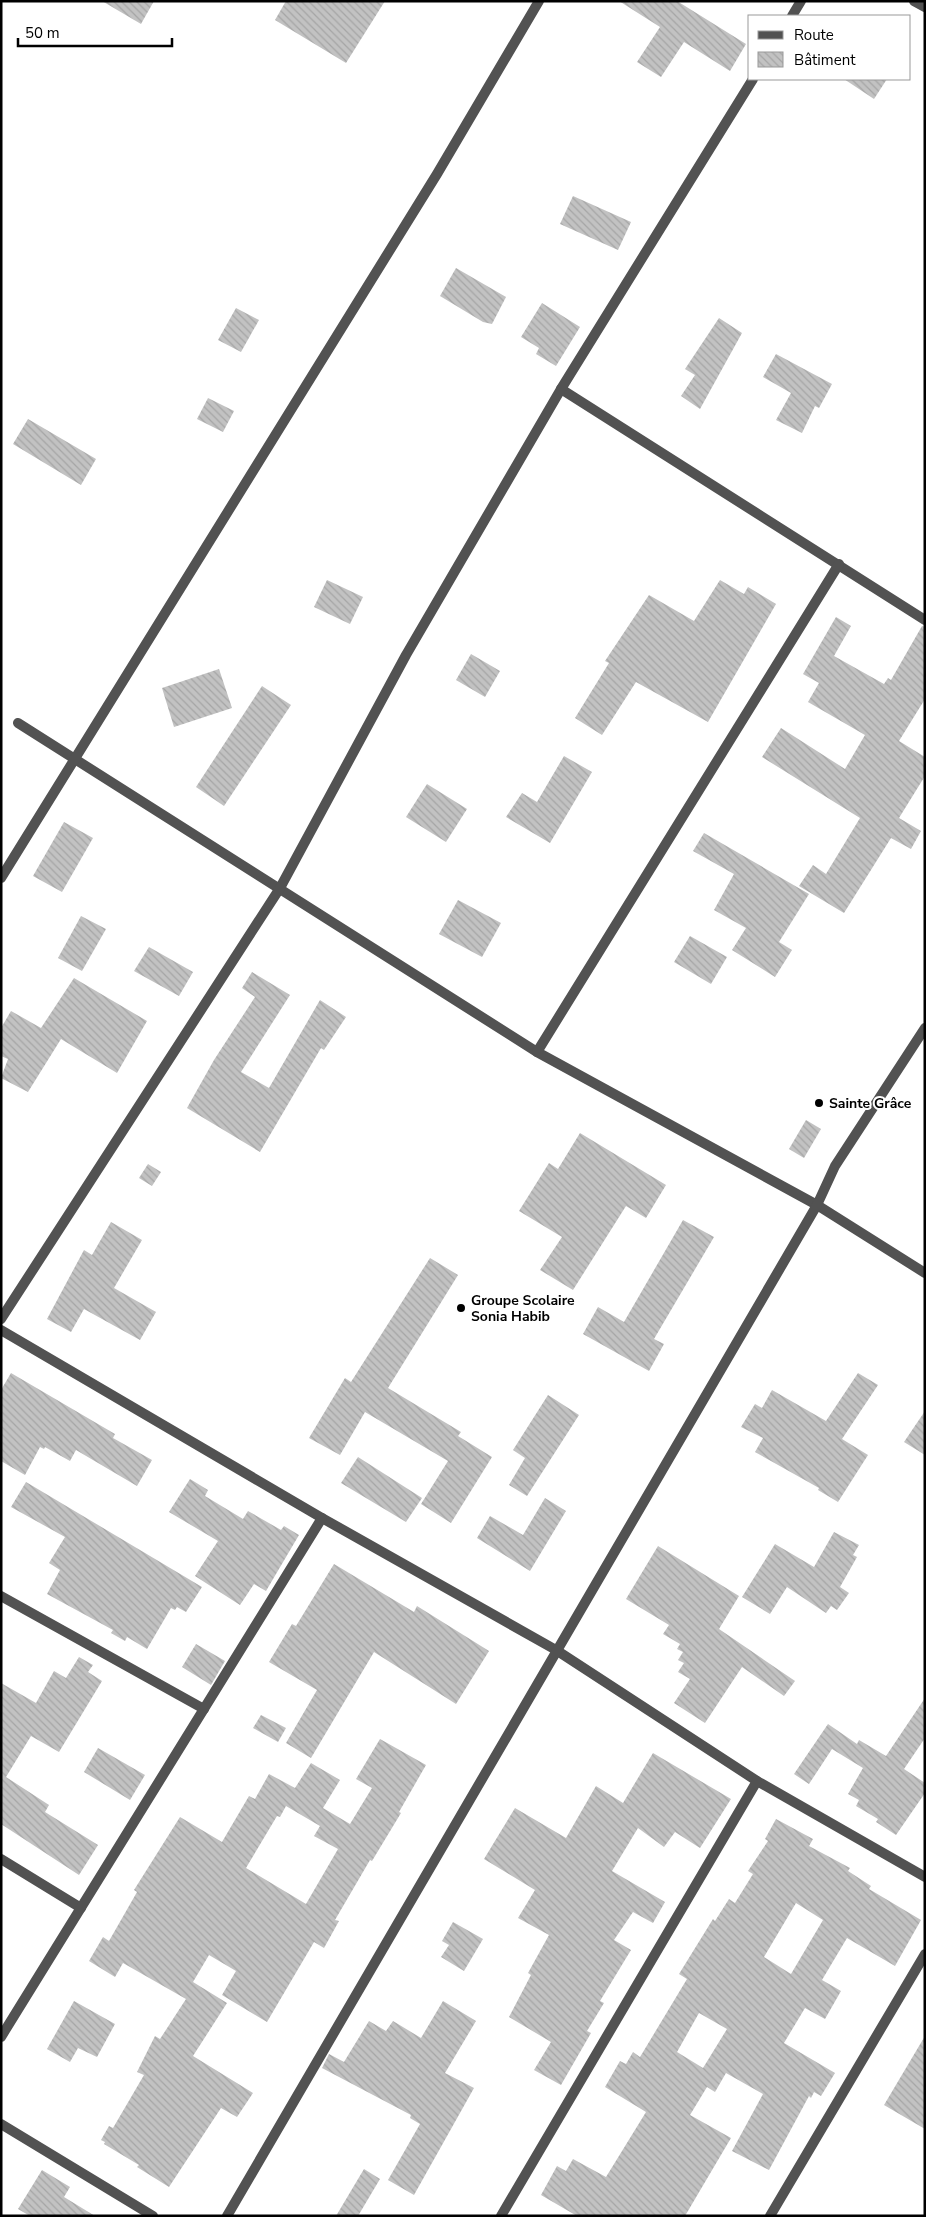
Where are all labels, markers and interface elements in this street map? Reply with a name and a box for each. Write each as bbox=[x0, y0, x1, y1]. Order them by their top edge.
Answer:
scale bar bbox=[18, 15, 171, 47]
legend bbox=[748, 15, 911, 80]
text: 50 m bbox=[25, 23, 60, 43]
text: Route bbox=[794, 25, 834, 45]
text: Bâtiment bbox=[794, 50, 856, 70]
place label: Sainte Grâce bbox=[829, 1094, 912, 1113]
marker: Sainte Grâce bbox=[813, 1097, 825, 1109]
place label: Groupe Scolaire Sonia Habib bbox=[471, 1291, 575, 1326]
marker: Groupe Scolaire Sonia Habib bbox=[455, 1302, 467, 1314]

